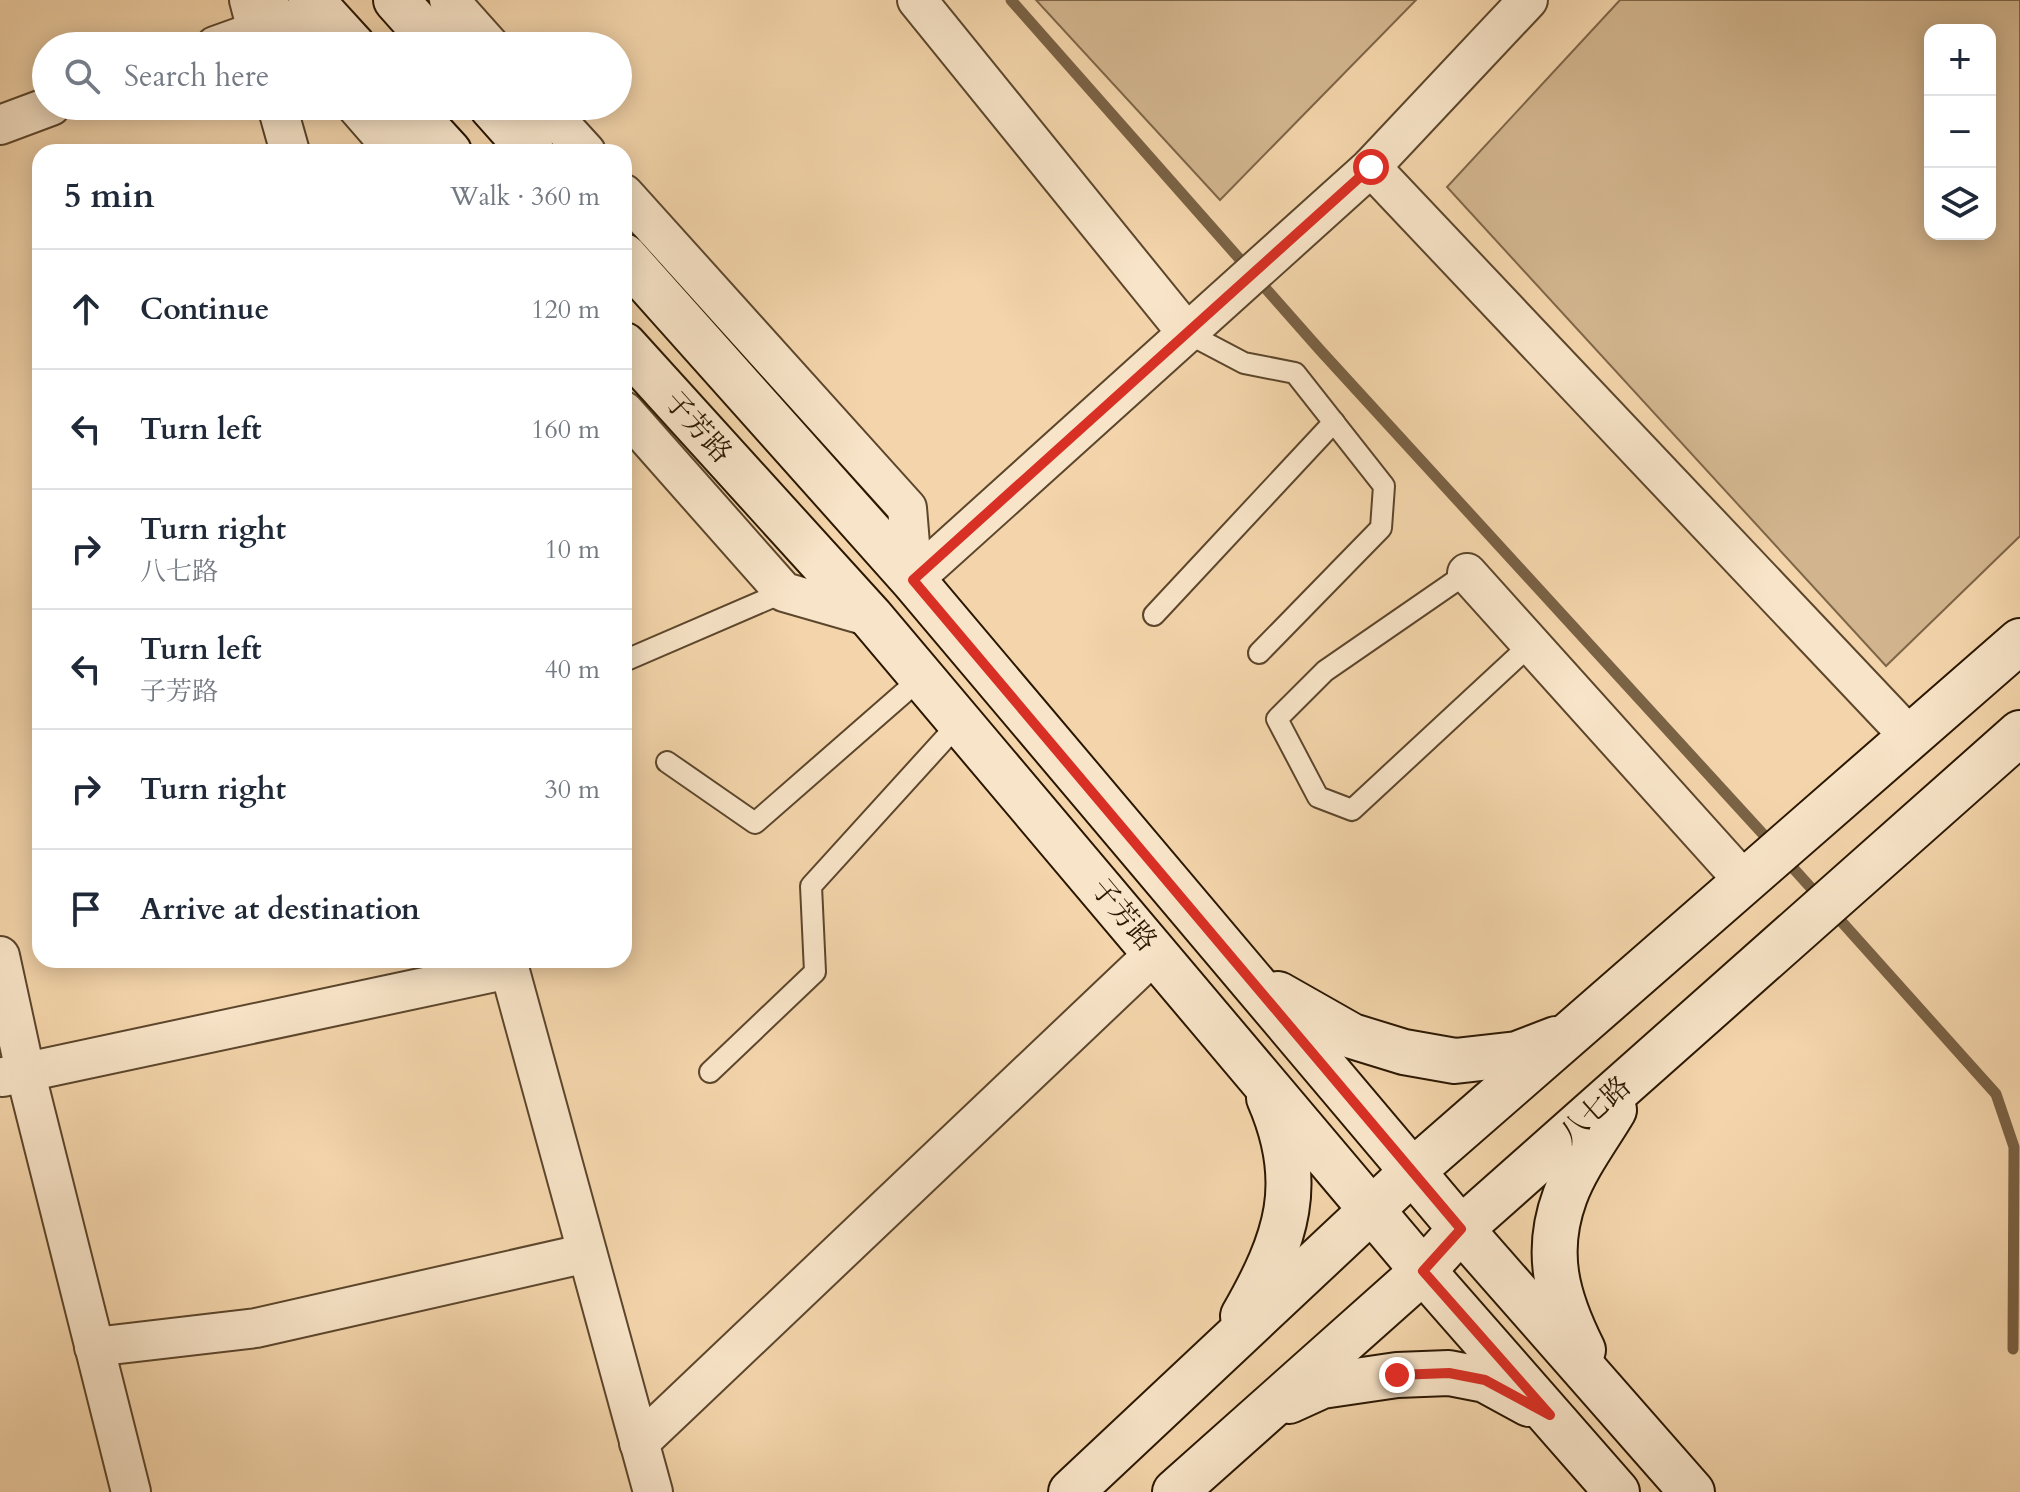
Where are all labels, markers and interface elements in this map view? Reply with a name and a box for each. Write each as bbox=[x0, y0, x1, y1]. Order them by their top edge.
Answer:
map controls bbox=[1924, 24, 1996, 240]
button: + bbox=[1924, 24, 1996, 96]
search box bbox=[32, 32, 632, 120]
icon: search bbox=[60, 54, 104, 98]
text: Search here bbox=[124, 56, 269, 97]
button: − bbox=[1924, 96, 1996, 168]
route start bbox=[1353, 149, 1389, 185]
button: layers bbox=[1924, 168, 1996, 240]
text: 5 min bbox=[64, 173, 155, 219]
text: Walk · 360 m bbox=[450, 179, 600, 214]
icon: ahead bbox=[64, 287, 108, 331]
text: Continue bbox=[140, 289, 269, 330]
text: 120 m bbox=[531, 292, 600, 327]
street label: 子芳路 bbox=[656, 383, 740, 471]
icon: left bbox=[64, 407, 108, 451]
text: Turn left bbox=[140, 409, 262, 450]
text: 160 m bbox=[531, 412, 600, 447]
text: Turn right bbox=[140, 509, 286, 550]
icon: right bbox=[64, 527, 108, 571]
text: 10 m bbox=[544, 532, 600, 567]
text: 八七路 bbox=[140, 554, 218, 589]
text: Turn left bbox=[140, 629, 262, 670]
icon: left bbox=[64, 647, 108, 691]
text: 40 m bbox=[544, 652, 600, 687]
text: 子芳路 bbox=[140, 674, 218, 709]
icon: right bbox=[64, 767, 108, 811]
text: Turn right bbox=[140, 769, 286, 810]
text: 30 m bbox=[544, 772, 600, 807]
street label: 子芳路 bbox=[1082, 871, 1166, 959]
icon: arrive bbox=[64, 887, 108, 931]
text: Arrive at destination bbox=[140, 889, 420, 930]
street label: 八七路 bbox=[1551, 1068, 1639, 1152]
route end bbox=[1379, 1357, 1415, 1393]

